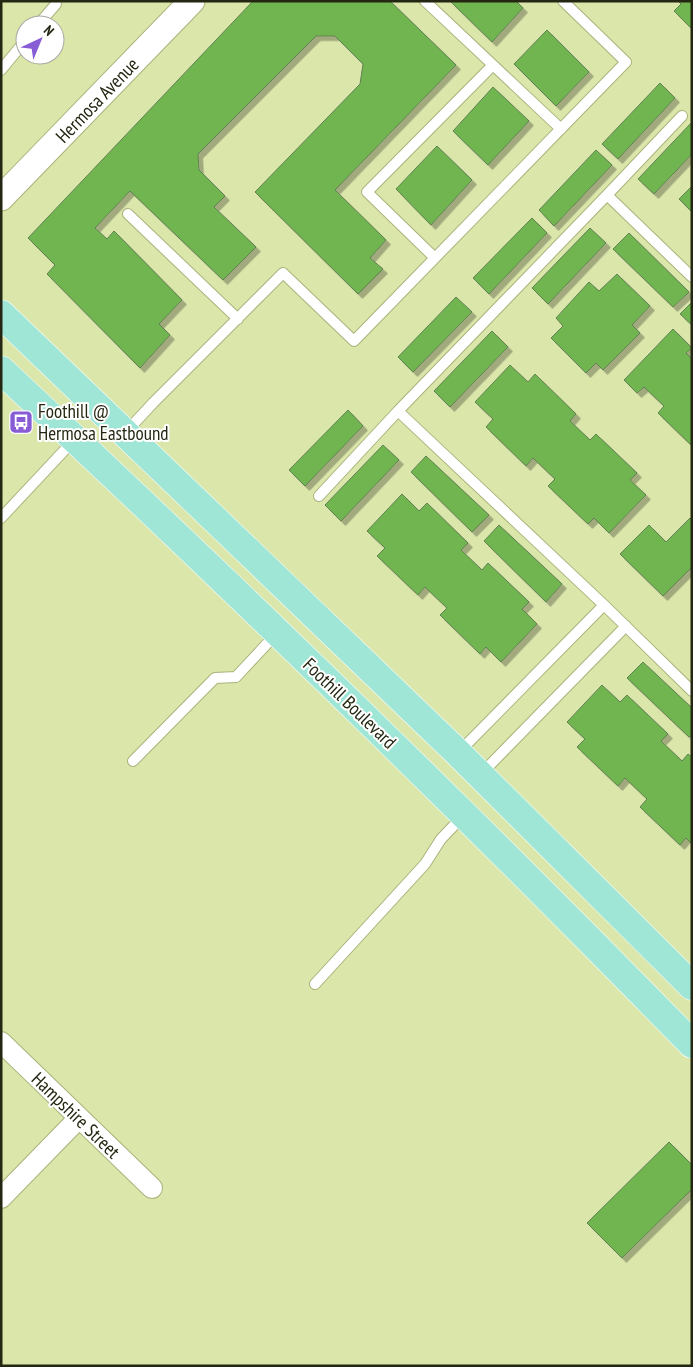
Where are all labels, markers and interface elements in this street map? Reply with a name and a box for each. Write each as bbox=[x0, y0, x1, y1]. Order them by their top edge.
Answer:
north arrow bbox=[15, 15, 65, 65]
text: N bbox=[40, 22, 58, 40]
street label: Hermosa Avenue bbox=[50, 52, 144, 148]
place label: Foothill @ Hermosa Eastbound bbox=[38, 399, 169, 445]
bus stop icon: Foothill @ Hermosa Eastbound bbox=[8, 409, 34, 435]
street label: Foothill Boulevard bbox=[298, 652, 402, 754]
street label: Hampshire Street bbox=[27, 1067, 126, 1164]

